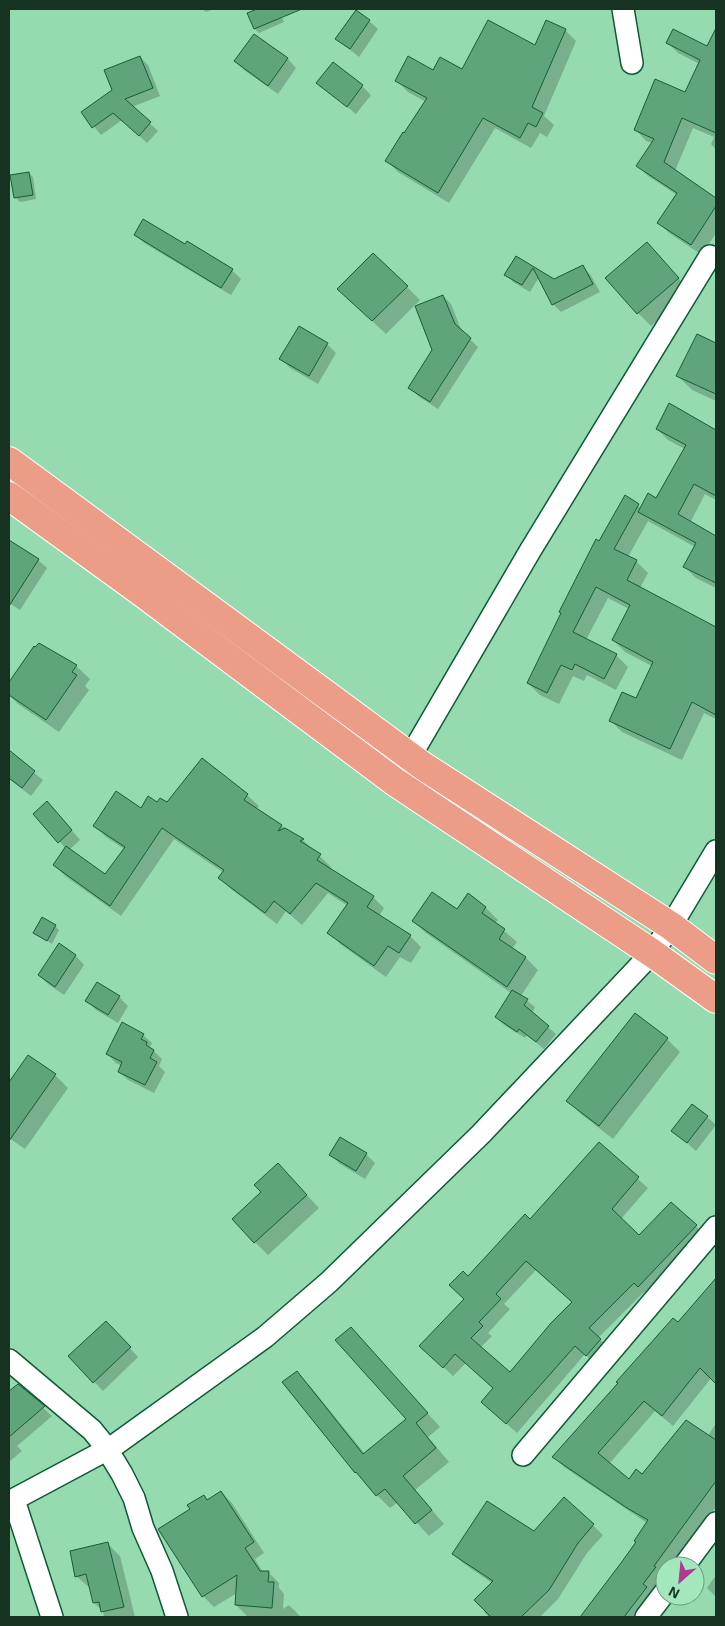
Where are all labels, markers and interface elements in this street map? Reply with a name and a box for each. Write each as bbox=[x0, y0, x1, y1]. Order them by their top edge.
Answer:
north arrow bbox=[655, 1556, 705, 1606]
text: N bbox=[666, 1583, 682, 1603]

